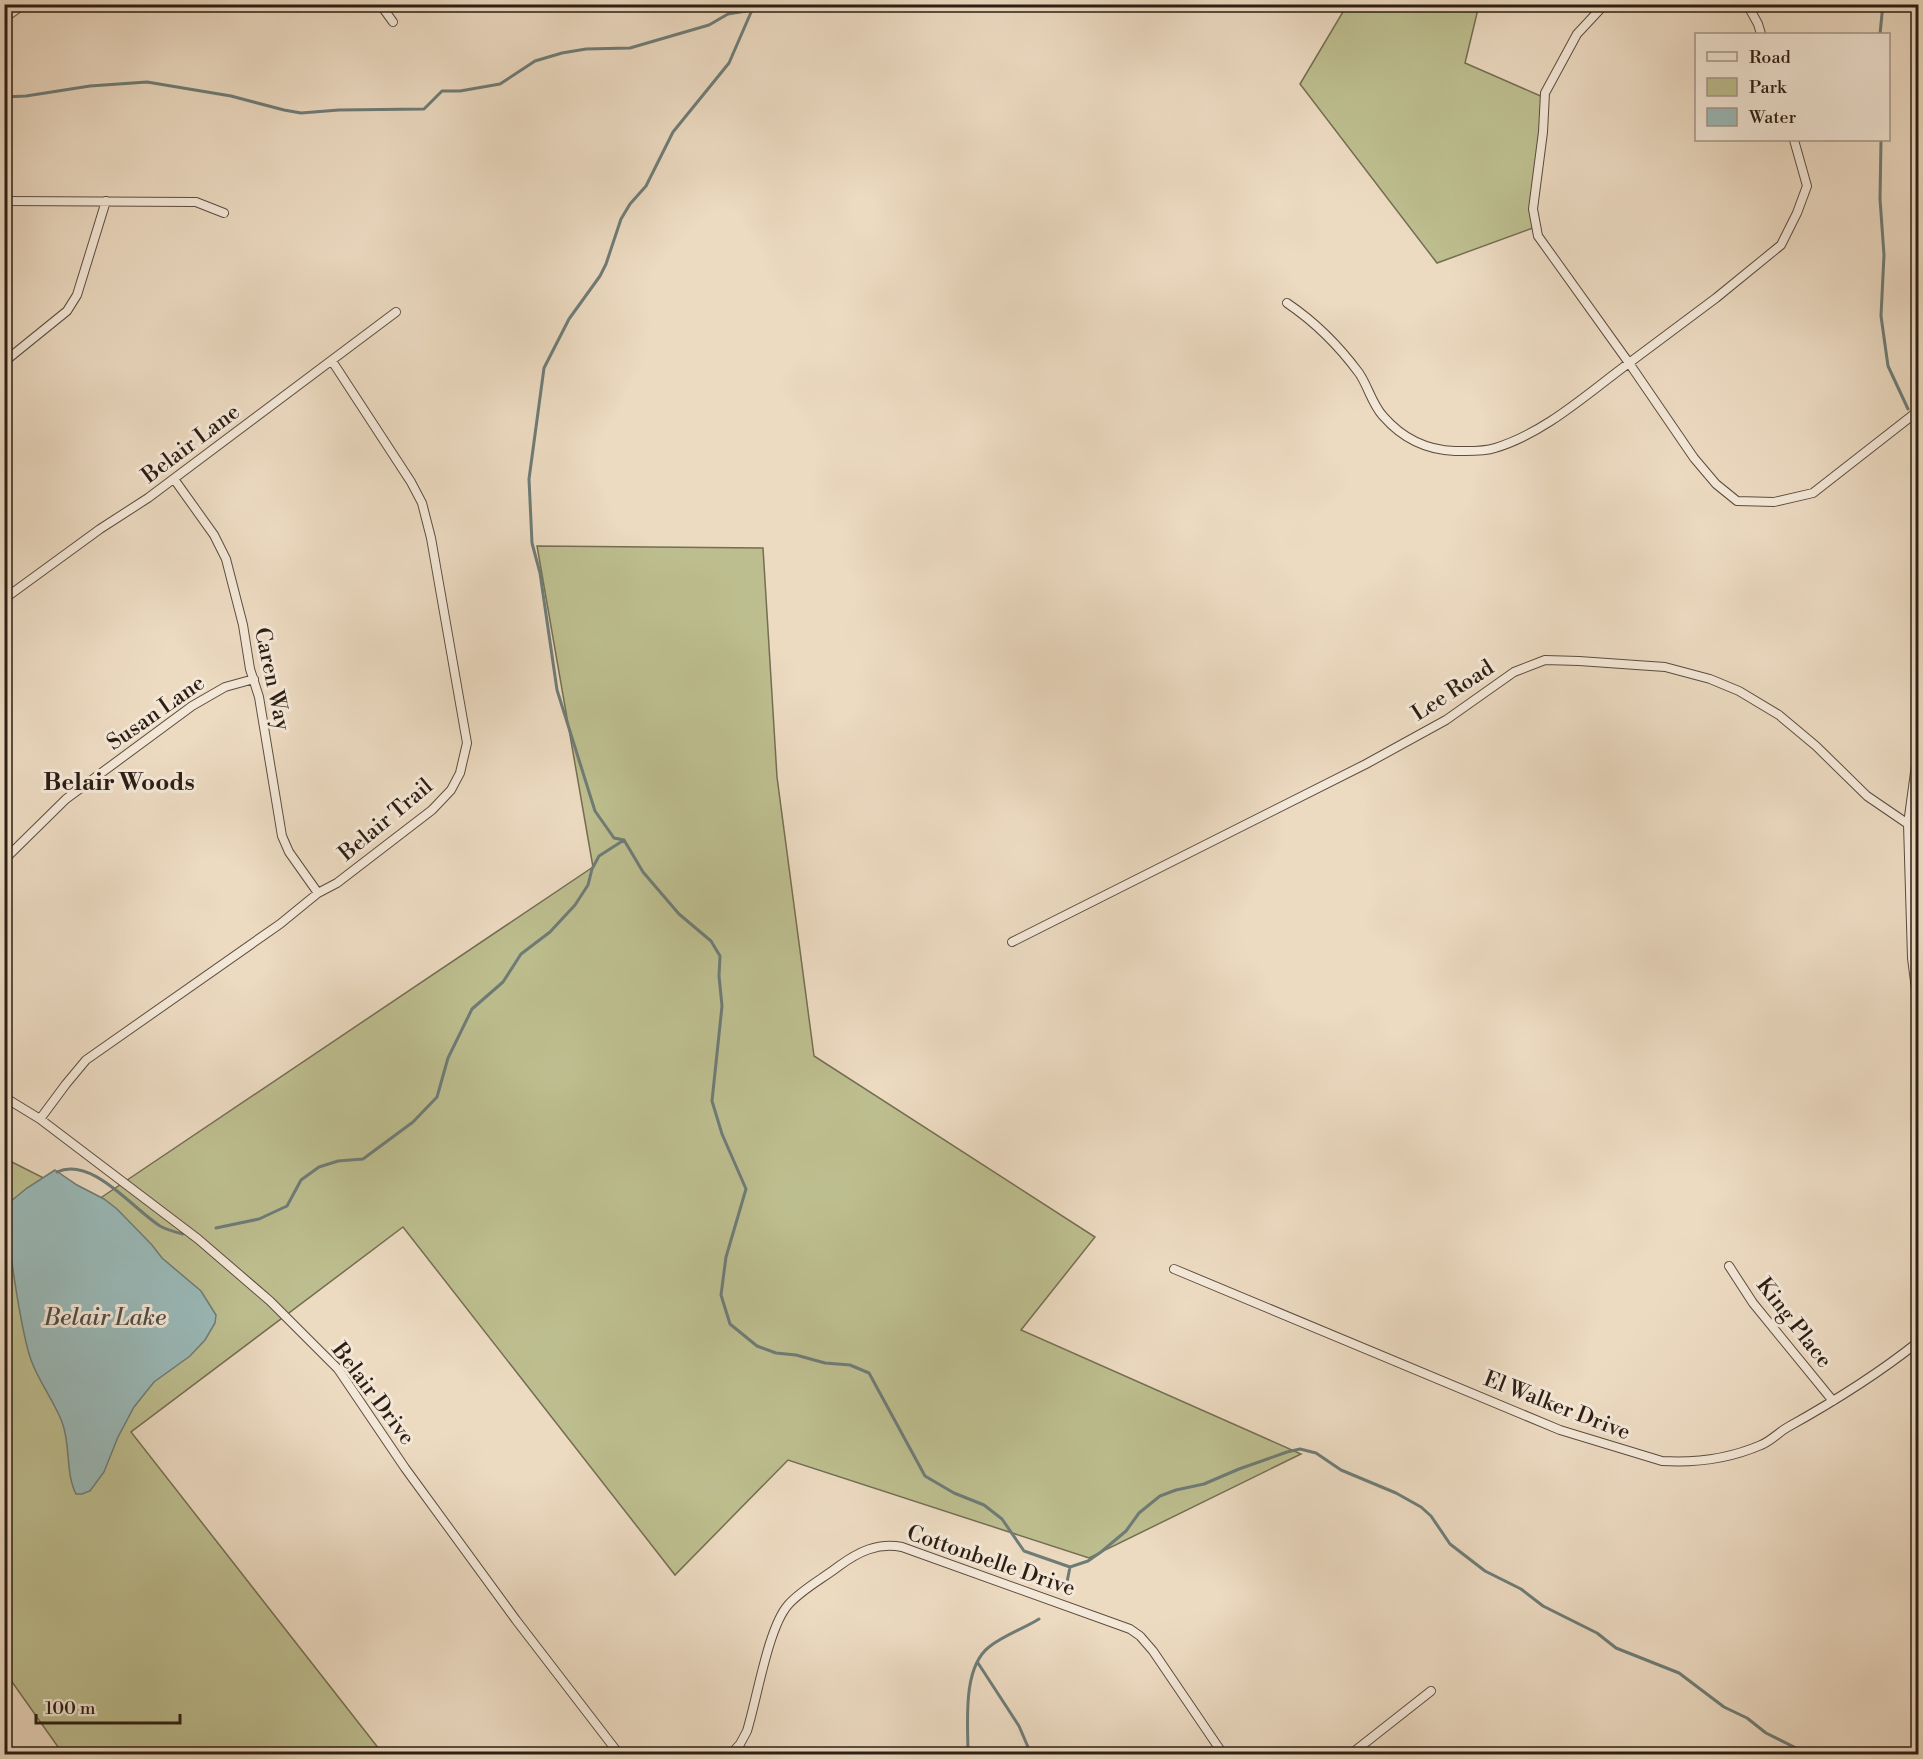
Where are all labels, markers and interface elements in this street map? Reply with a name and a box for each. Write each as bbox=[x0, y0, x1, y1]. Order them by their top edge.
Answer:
legend bbox=[1695, 33, 1890, 141]
text: Road bbox=[1749, 46, 1792, 69]
text: Park bbox=[1749, 76, 1788, 99]
text: Water bbox=[1748, 106, 1797, 129]
street label: Belair Lane bbox=[136, 398, 245, 490]
street label: Caren Way bbox=[248, 625, 296, 733]
street label: Lee Road bbox=[1407, 654, 1499, 727]
street label: Susan Lane bbox=[102, 669, 210, 757]
district label: Belair Woods bbox=[43, 768, 195, 798]
street label: Belair Trail bbox=[333, 773, 439, 868]
street label: King Place bbox=[1750, 1272, 1838, 1374]
water label: Belair Lake bbox=[43, 1303, 166, 1333]
street label: Belair Drive bbox=[325, 1337, 420, 1451]
street label: El Walker Drive bbox=[1480, 1366, 1634, 1446]
street label: Cottonbelle Drive bbox=[903, 1520, 1079, 1602]
scale bar bbox=[36, 1687, 180, 1725]
text: 100 m bbox=[45, 1697, 96, 1720]

